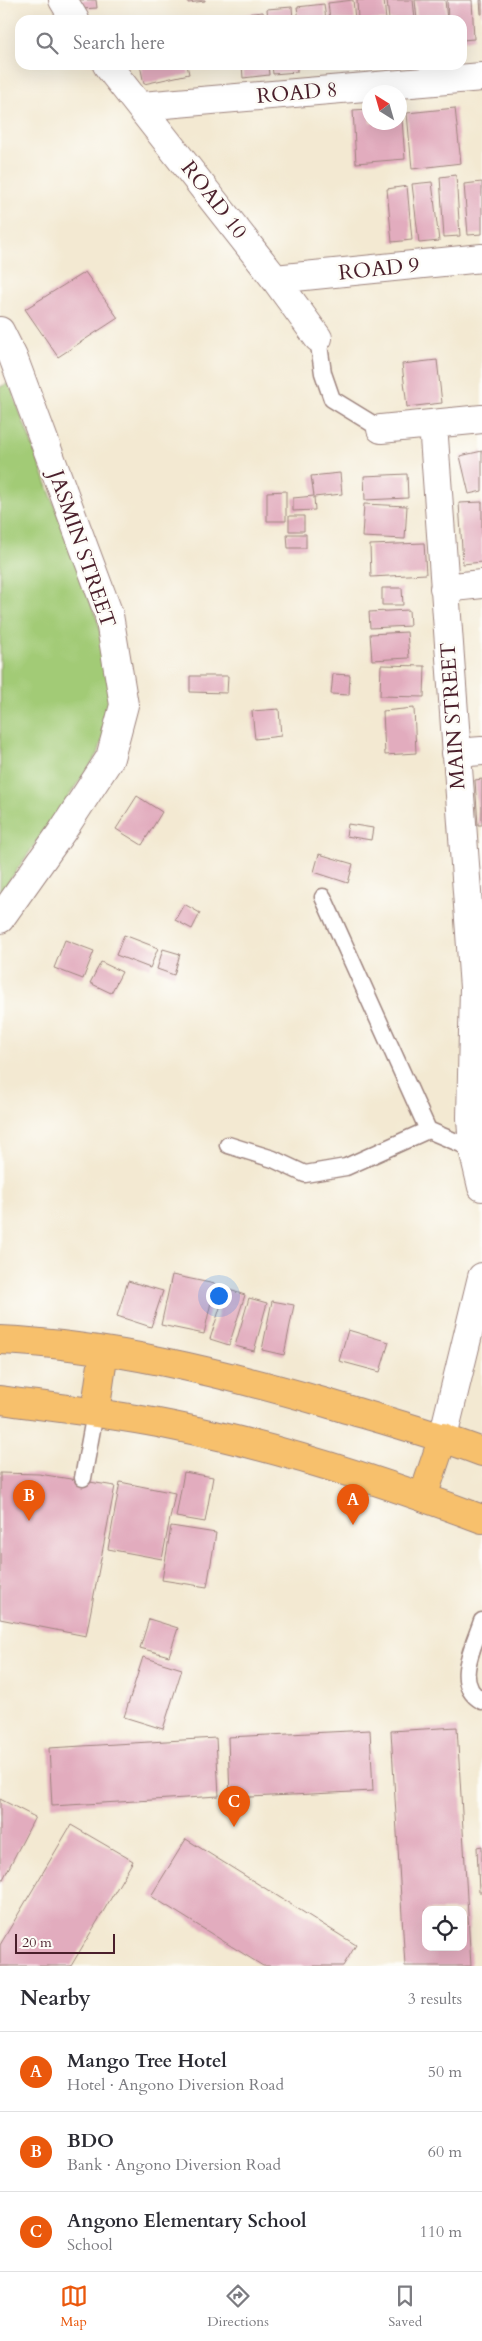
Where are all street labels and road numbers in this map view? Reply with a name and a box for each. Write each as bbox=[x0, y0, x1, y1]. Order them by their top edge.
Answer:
street label: ROAD 8 bbox=[255, 75, 339, 111]
street label: ROAD 10 bbox=[174, 155, 254, 245]
street label: ROAD 9 bbox=[337, 250, 421, 288]
street label: JASMIN STREET bbox=[40, 463, 123, 632]
street label: MAIN STREET bbox=[433, 642, 473, 790]

